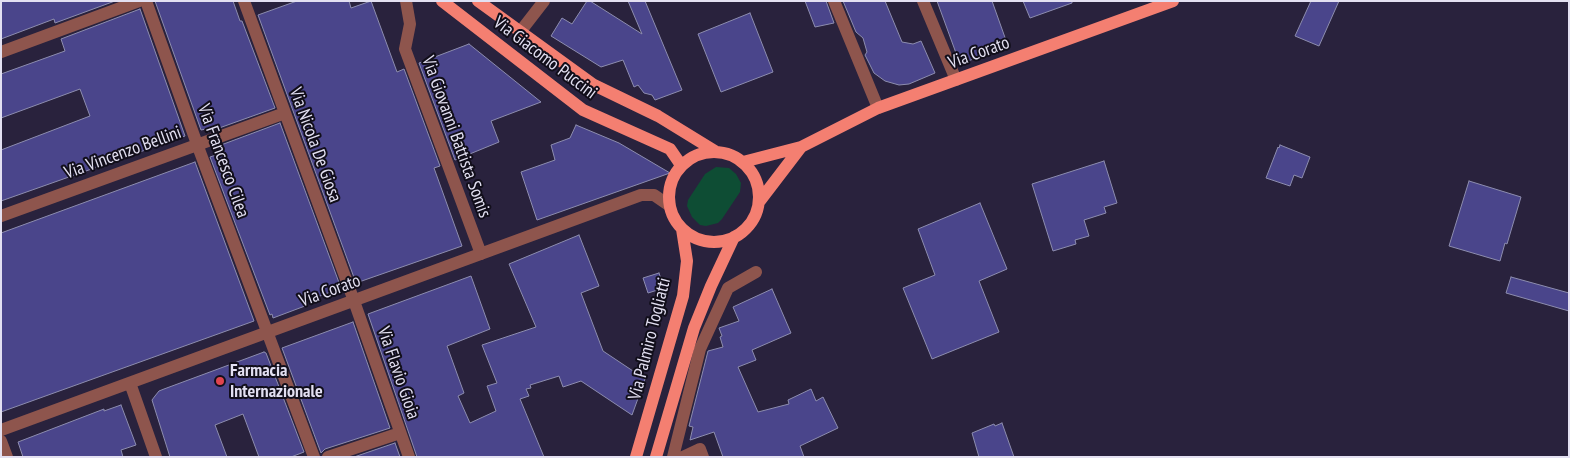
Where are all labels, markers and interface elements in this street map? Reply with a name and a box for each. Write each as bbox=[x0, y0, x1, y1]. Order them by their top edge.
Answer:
street label: Via Giacomo Puccini bbox=[489, 12, 601, 104]
street label: Via Corato bbox=[945, 32, 1013, 74]
street label: Via Giovanni Battista Somis bbox=[417, 53, 495, 221]
street label: Via Nicola De Giosa bbox=[284, 85, 346, 205]
street label: Via Francesco Cilea bbox=[192, 101, 254, 221]
street label: Via Vincenzo Bellini bbox=[62, 122, 184, 184]
street label: Via Corato bbox=[296, 270, 364, 312]
street label: Via Palmiro Togliatti bbox=[624, 276, 676, 402]
street label: Via Flavio Gioia bbox=[372, 324, 424, 422]
place label: Farmacia Internazionale bbox=[230, 360, 323, 402]
marker: Farmacia Internazionale bbox=[214, 375, 226, 387]

